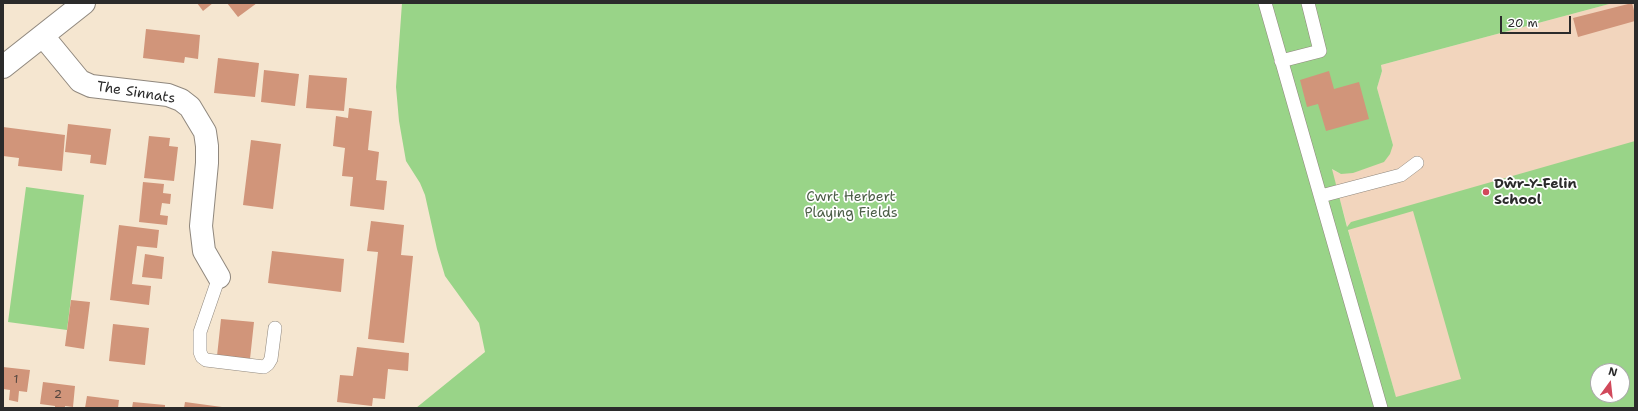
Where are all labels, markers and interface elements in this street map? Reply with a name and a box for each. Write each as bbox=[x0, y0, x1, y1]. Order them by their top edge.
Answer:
scale bar bbox=[1502, 8, 1573, 34]
text: 20 m bbox=[1507, 15, 1538, 31]
street label: The Sinnats bbox=[95, 78, 177, 108]
place label: Dŵr-Y-Felin School bbox=[1494, 176, 1577, 208]
marker: Dŵr-Y-Felin School bbox=[1481, 187, 1491, 197]
park label: Cwrt Herbert Playing Fields bbox=[804, 189, 898, 222]
north arrow bbox=[1590, 363, 1630, 403]
text: N bbox=[1607, 364, 1619, 380]
house number: 1 bbox=[13, 373, 19, 387]
house number: 2 bbox=[54, 388, 62, 402]

